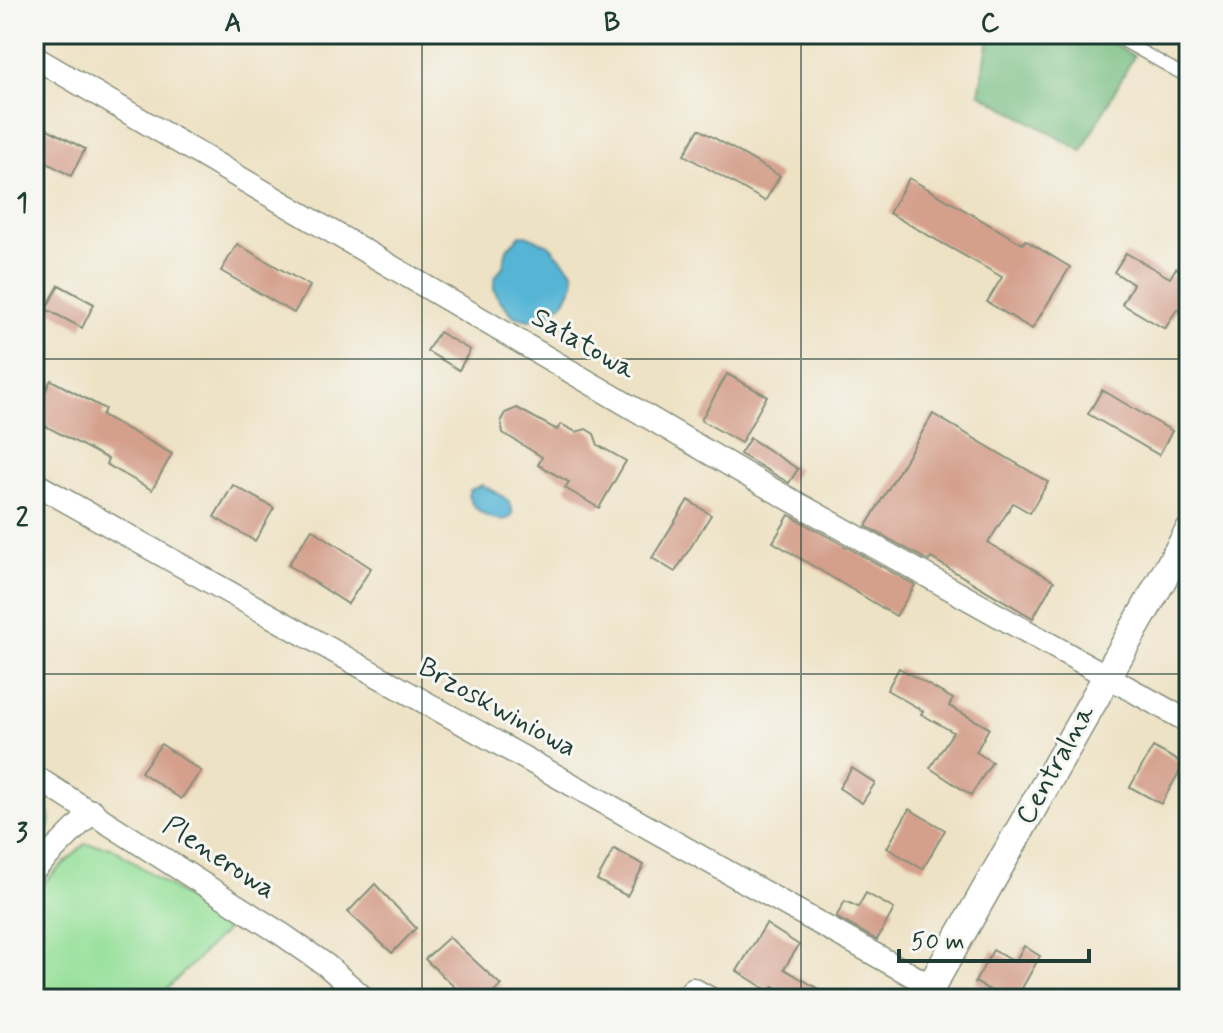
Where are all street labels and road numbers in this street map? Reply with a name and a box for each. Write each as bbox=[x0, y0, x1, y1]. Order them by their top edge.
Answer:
street label: Sałatowa bbox=[524, 299, 642, 389]
street label: Brzoskwiniowa bbox=[411, 649, 583, 767]
street label: Centralna bbox=[1008, 698, 1104, 832]
street label: Plenerowa bbox=[155, 808, 283, 908]

